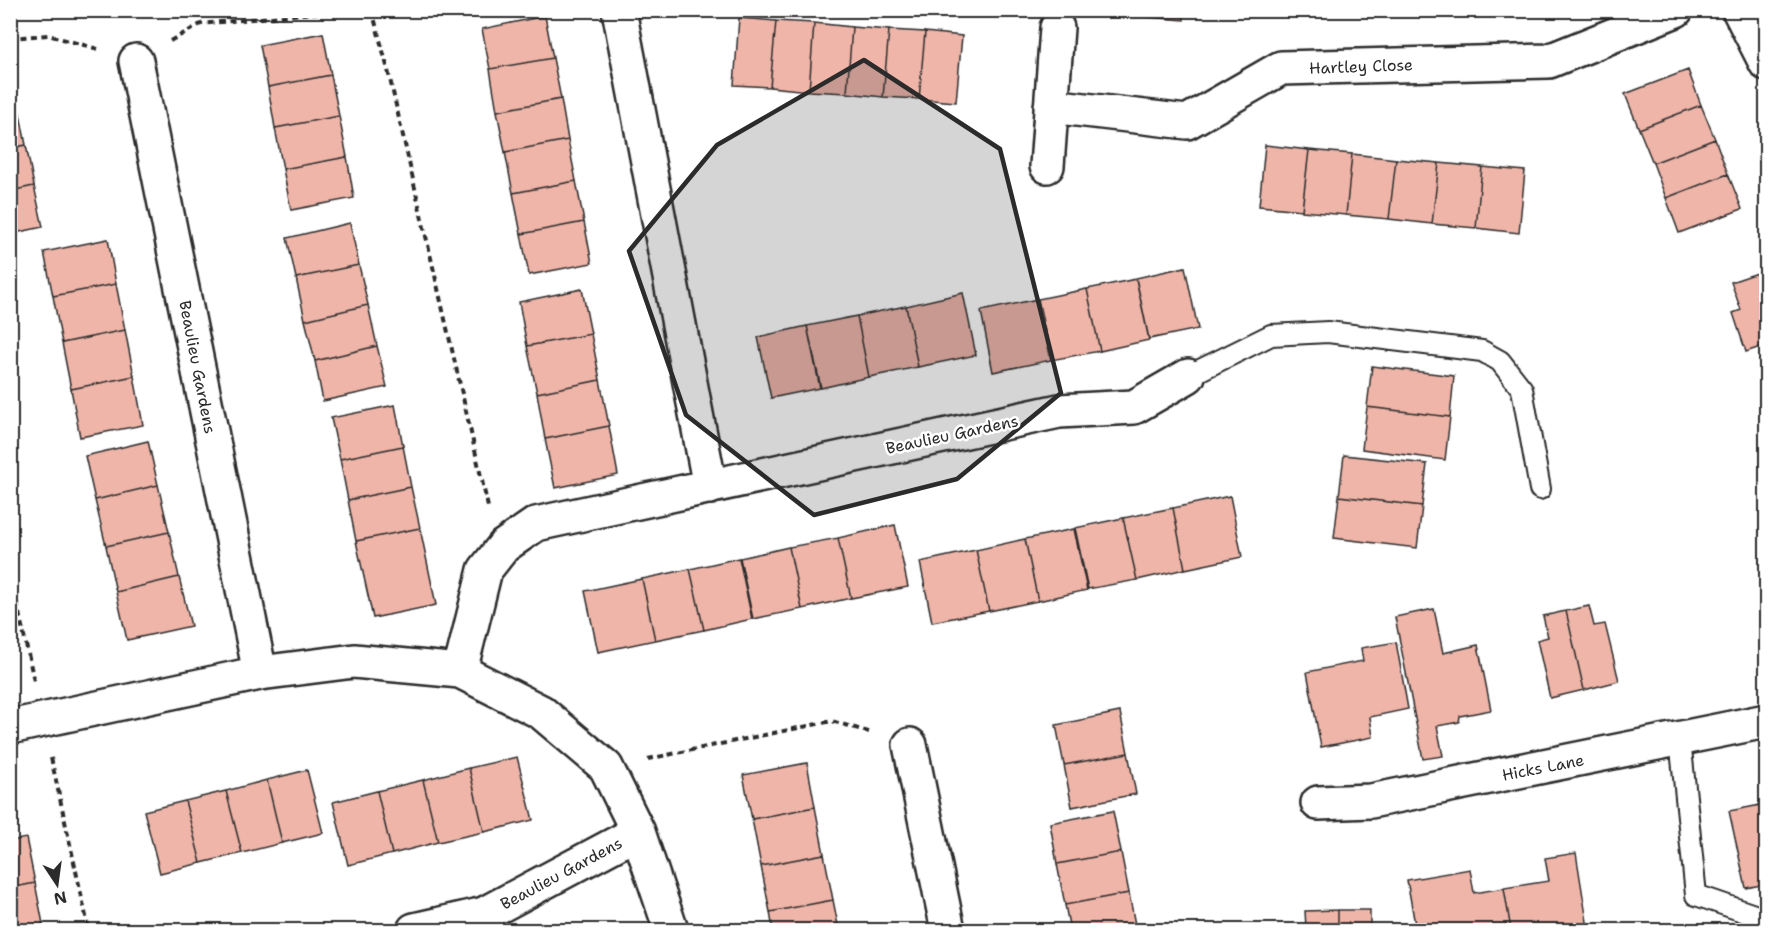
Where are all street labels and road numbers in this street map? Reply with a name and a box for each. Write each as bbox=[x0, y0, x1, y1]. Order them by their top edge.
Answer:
street label: Hartley Close bbox=[1309, 54, 1413, 79]
street label: Beaulieu Gardens bbox=[174, 299, 221, 435]
street label: Beaulieu Gardens bbox=[884, 410, 1020, 459]
street label: Hicks Lane bbox=[1500, 749, 1586, 786]
street label: Beaulieu Gardens bbox=[497, 832, 626, 914]

